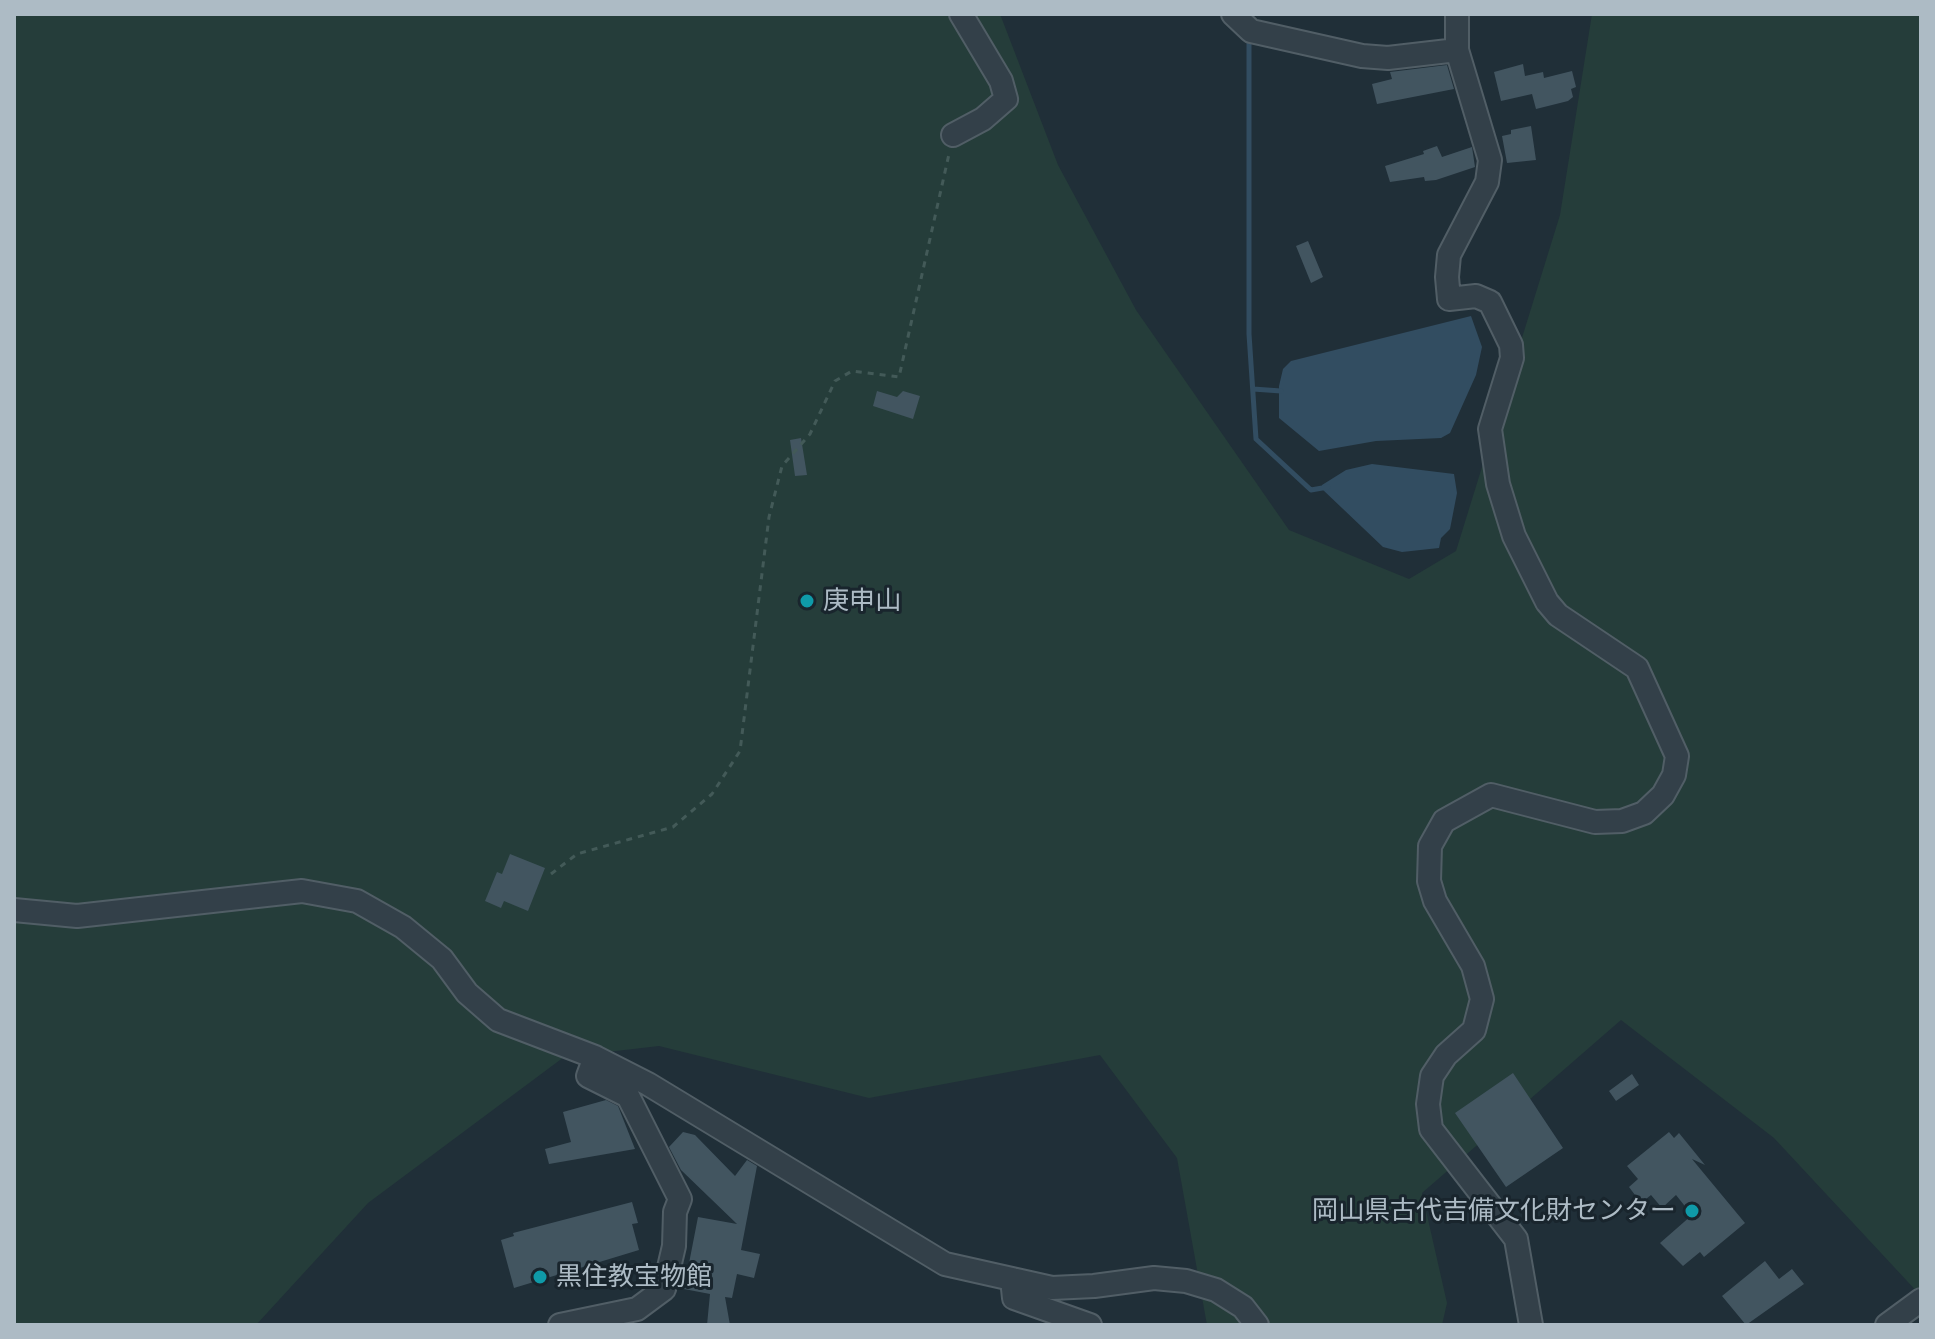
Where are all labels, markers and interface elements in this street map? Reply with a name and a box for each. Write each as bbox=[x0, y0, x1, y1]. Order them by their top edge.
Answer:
place label: 庚申山 bbox=[823, 585, 901, 617]
marker: 庚申山 bbox=[798, 592, 816, 610]
place label: 岡山県古代吉備文化財センター bbox=[1312, 1195, 1676, 1227]
marker: 岡山県古代吉備文化財センター bbox=[1683, 1202, 1701, 1220]
place label: 黒住教宝物館 bbox=[556, 1261, 712, 1293]
marker: 黒住教宝物館 bbox=[531, 1268, 549, 1286]

